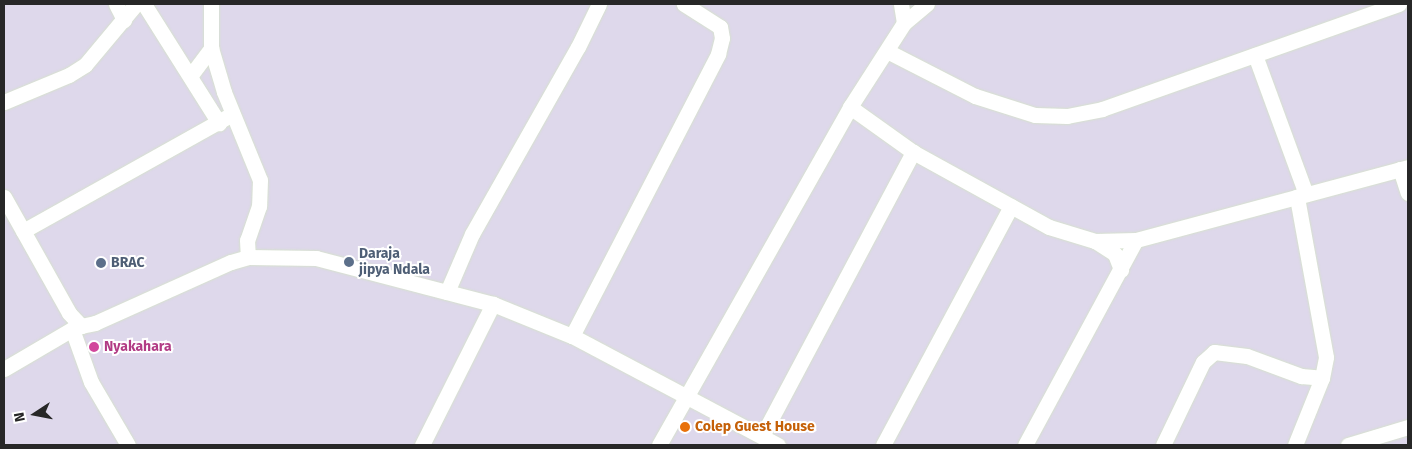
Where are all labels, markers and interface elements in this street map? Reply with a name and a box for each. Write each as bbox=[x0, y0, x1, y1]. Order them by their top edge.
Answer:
place label: Daraja jipya Ndala bbox=[359, 246, 430, 278]
place label: BRAC bbox=[111, 255, 144, 271]
marker: Daraja jipya Ndala bbox=[343, 256, 355, 268]
marker: BRAC bbox=[95, 257, 107, 269]
place label: Nyakahara bbox=[104, 339, 172, 355]
marker: Nyakahara bbox=[88, 341, 100, 353]
north arrow bbox=[10, 389, 60, 439]
text: N bbox=[11, 411, 29, 423]
place label: Colep Guest House bbox=[695, 419, 815, 435]
marker: Colep Guest House bbox=[679, 421, 691, 433]

